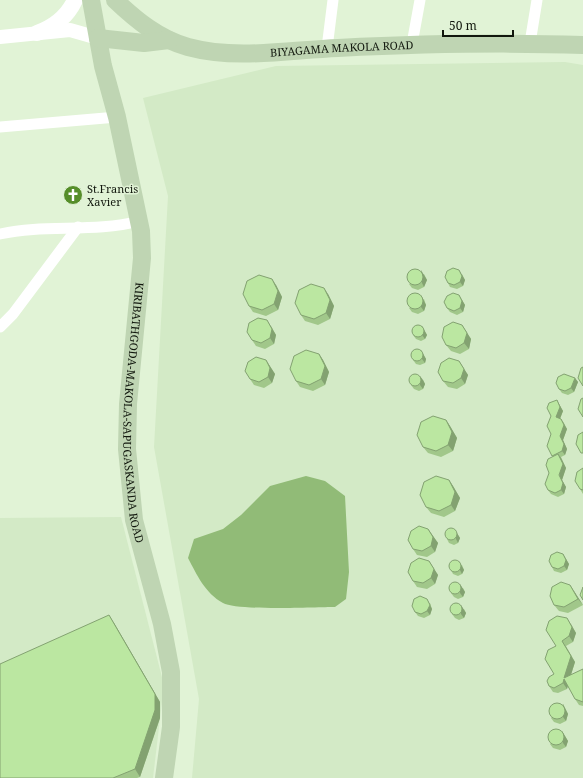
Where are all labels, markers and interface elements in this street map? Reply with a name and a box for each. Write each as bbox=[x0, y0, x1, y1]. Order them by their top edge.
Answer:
scale bar bbox=[443, 12, 513, 38]
text: 50 m bbox=[449, 17, 477, 34]
street label: BIYAGAMA MAKOLA ROAD bbox=[270, 37, 413, 60]
place label: St.Francis Xavier bbox=[87, 181, 138, 209]
church icon: St.Francis Xavier bbox=[62, 184, 84, 206]
street label: KIRIBATHGODA-MAKOLA-SAPUGASKANDA ROAD bbox=[120, 282, 148, 545]

